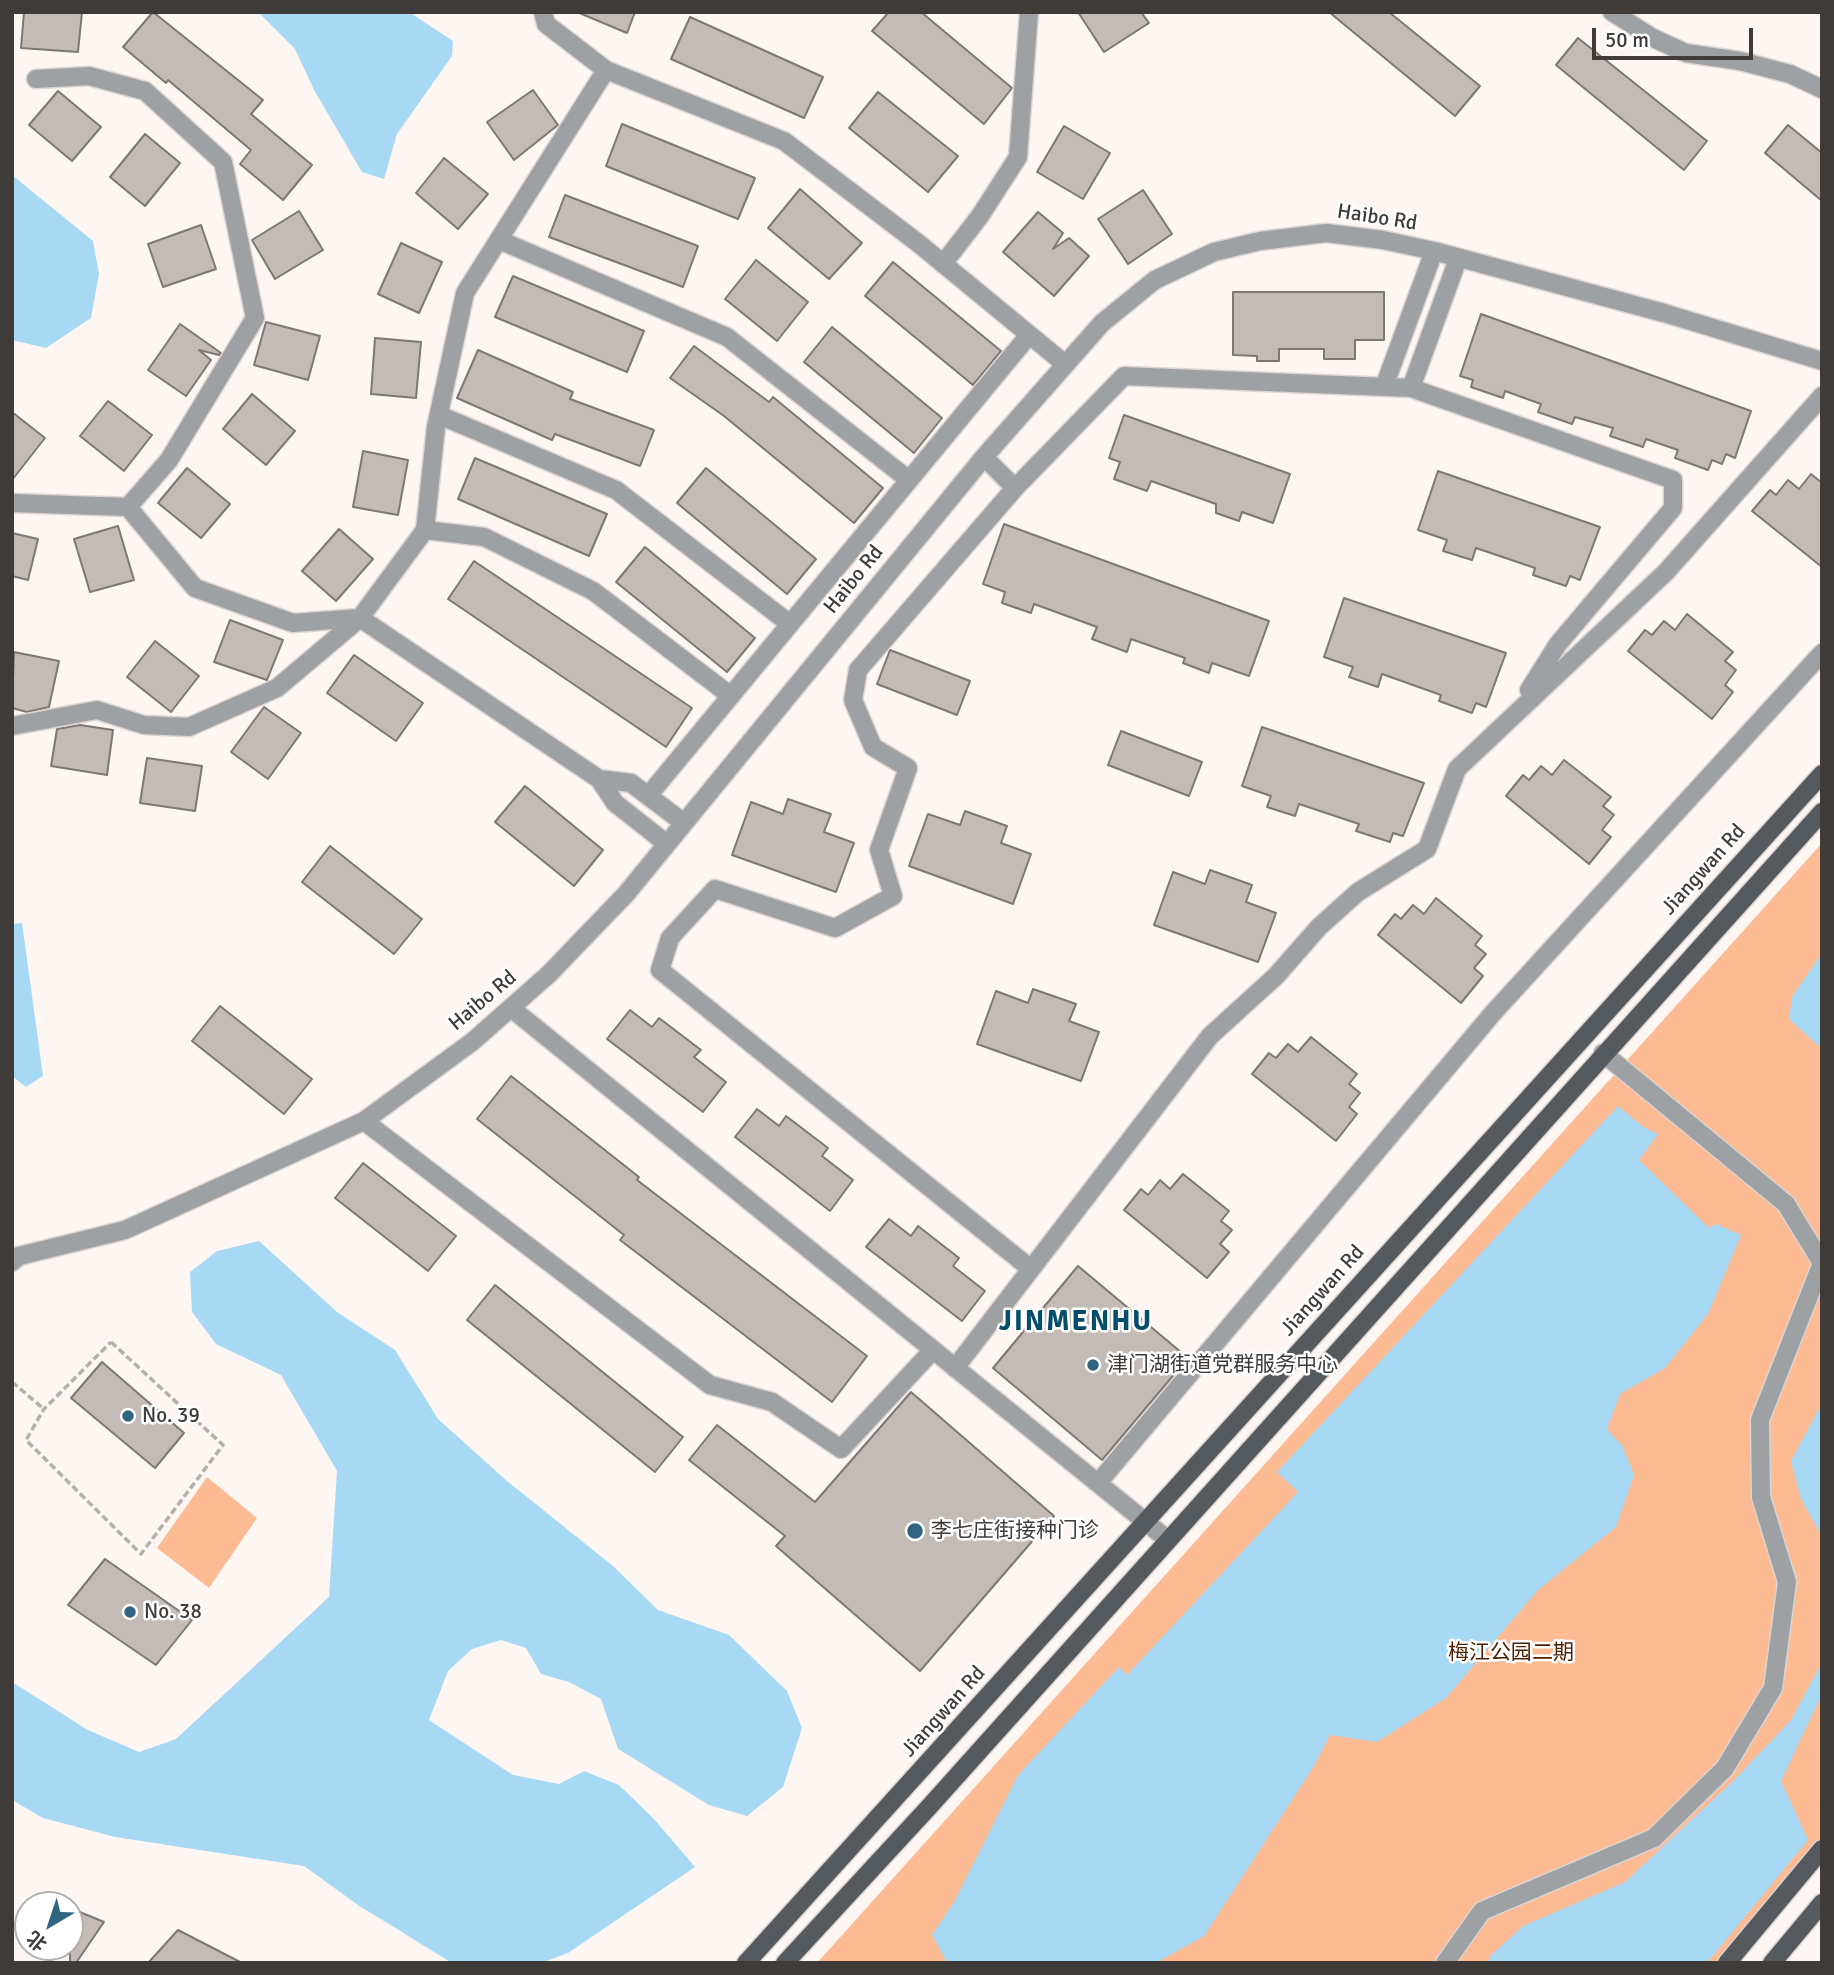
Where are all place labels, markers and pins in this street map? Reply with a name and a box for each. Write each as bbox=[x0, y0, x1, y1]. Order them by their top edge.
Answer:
place label: 津门湖街道党群服务中心 bbox=[1107, 1352, 1338, 1378]
marker: 津门湖街道党群服务中心 bbox=[1085, 1357, 1101, 1373]
place label: No. 39 bbox=[142, 1403, 200, 1429]
marker: No. 39 bbox=[120, 1408, 136, 1424]
place label: 李七庄街接种门诊 bbox=[931, 1518, 1099, 1544]
marker: 李七庄街接种门诊 bbox=[905, 1521, 925, 1541]
place label: No. 38 bbox=[144, 1599, 202, 1625]
marker: No. 38 bbox=[122, 1604, 138, 1620]

